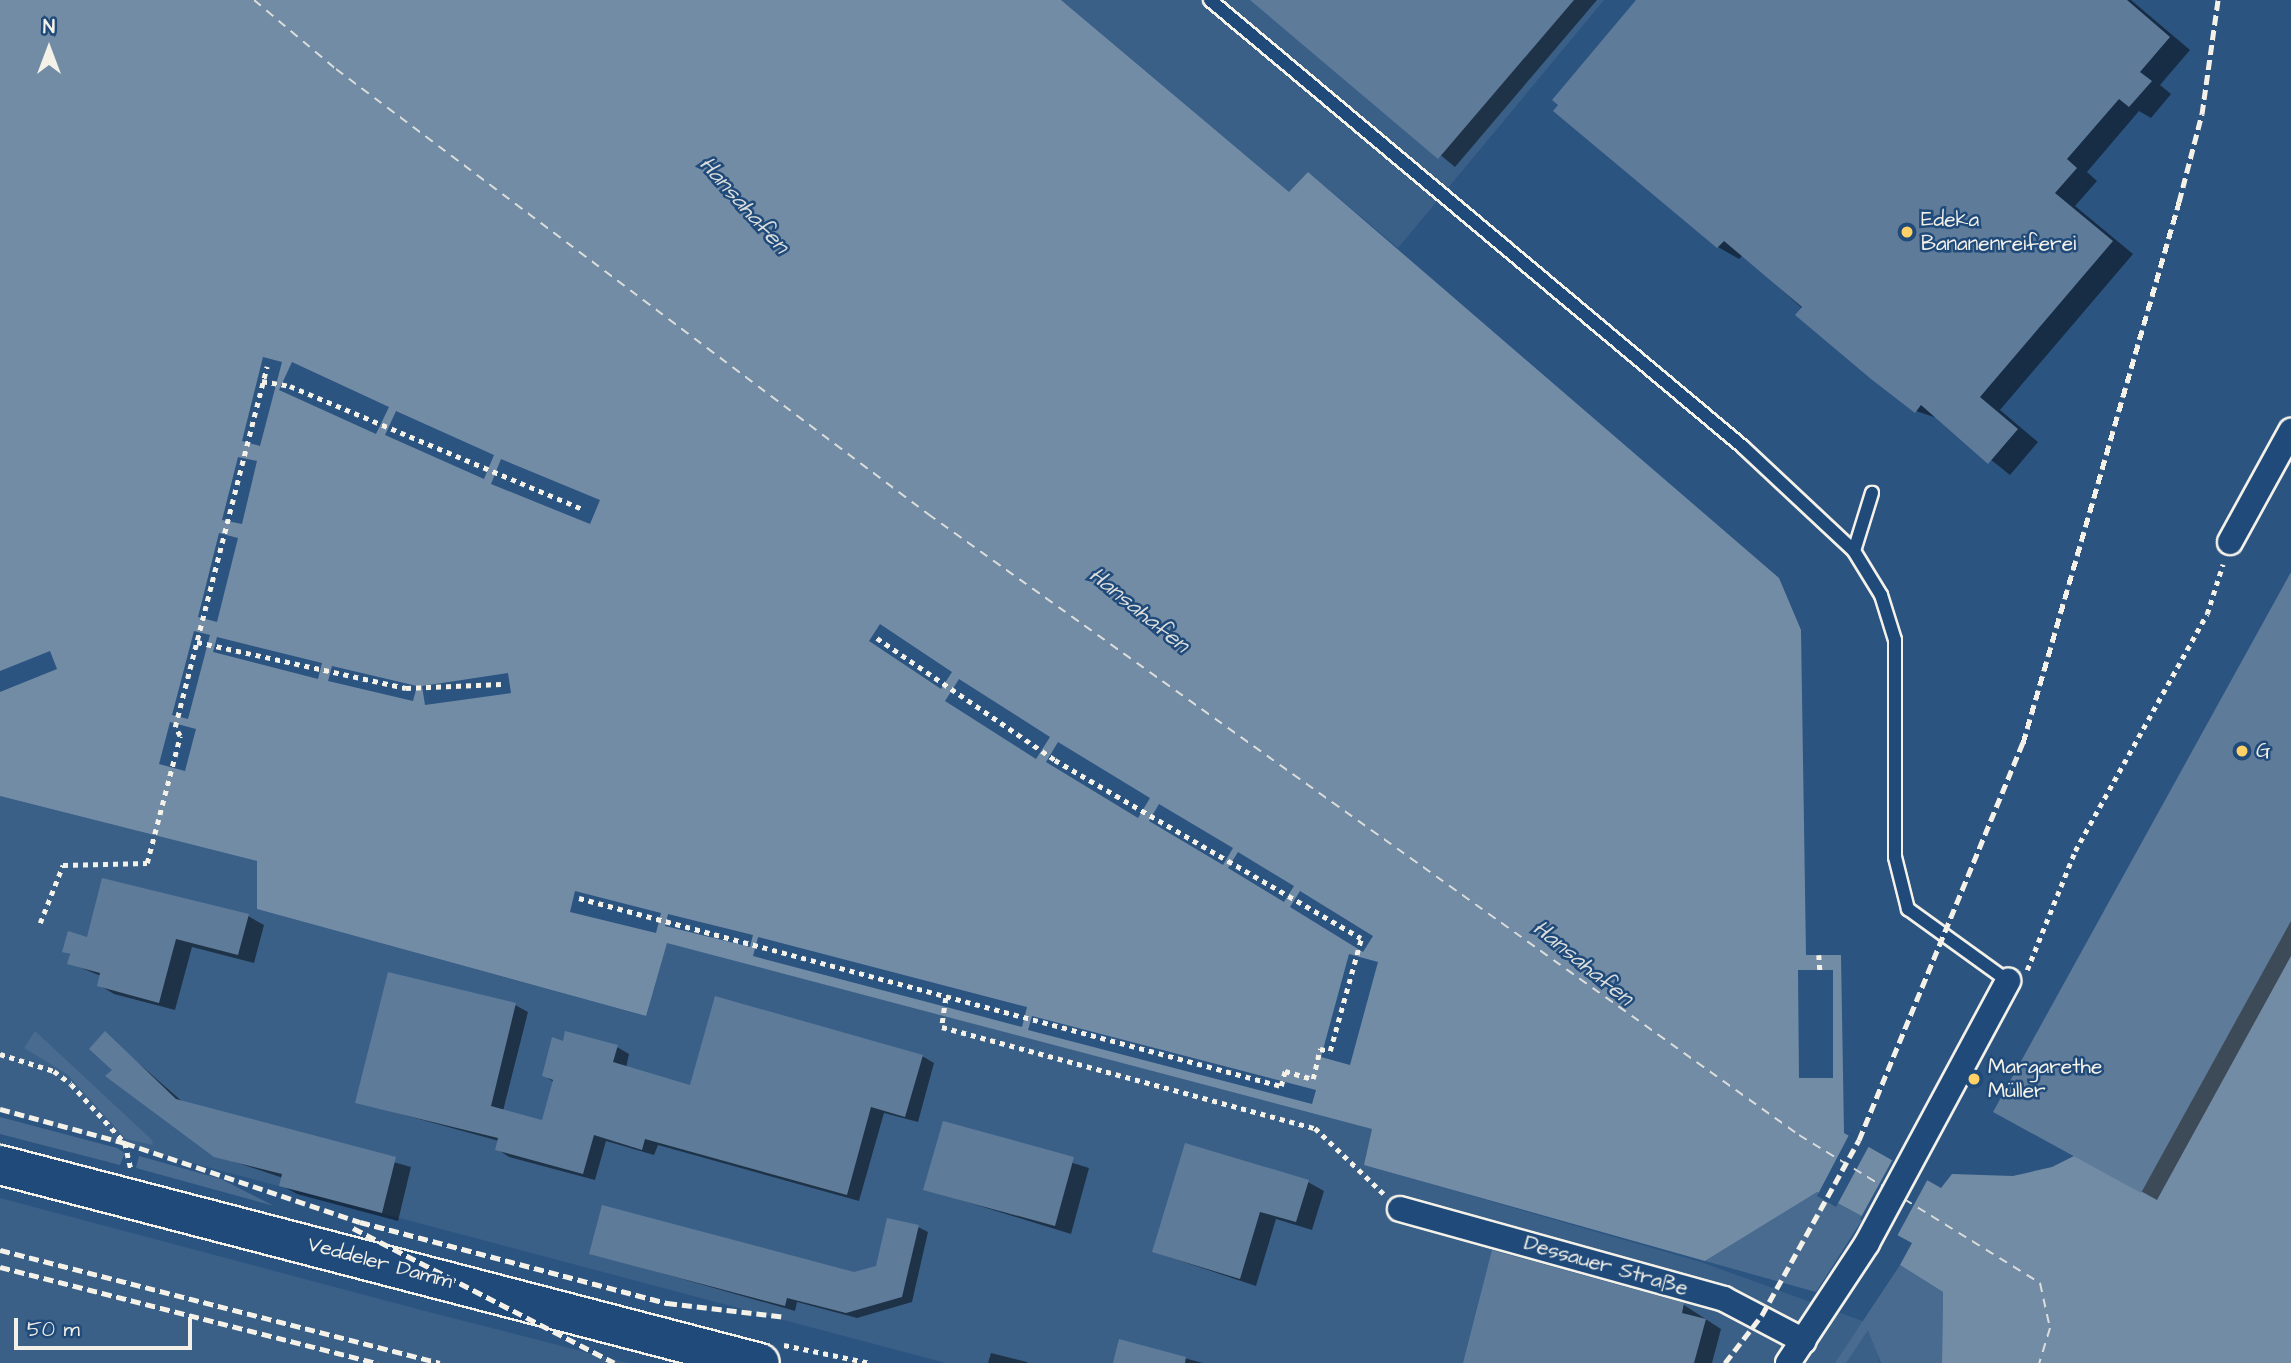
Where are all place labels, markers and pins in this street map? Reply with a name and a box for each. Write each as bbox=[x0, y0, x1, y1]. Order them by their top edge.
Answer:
place label: Edeka Bananenreiferei bbox=[1921, 207, 2076, 257]
marker: Edeka Bananenreiferei bbox=[1899, 224, 1915, 240]
place label: G bbox=[2256, 738, 2271, 764]
marker: G bbox=[2234, 743, 2250, 759]
place label: Margarethe Müller bbox=[1988, 1054, 2102, 1104]
marker: Margarethe Müller bbox=[1966, 1071, 1982, 1087]

